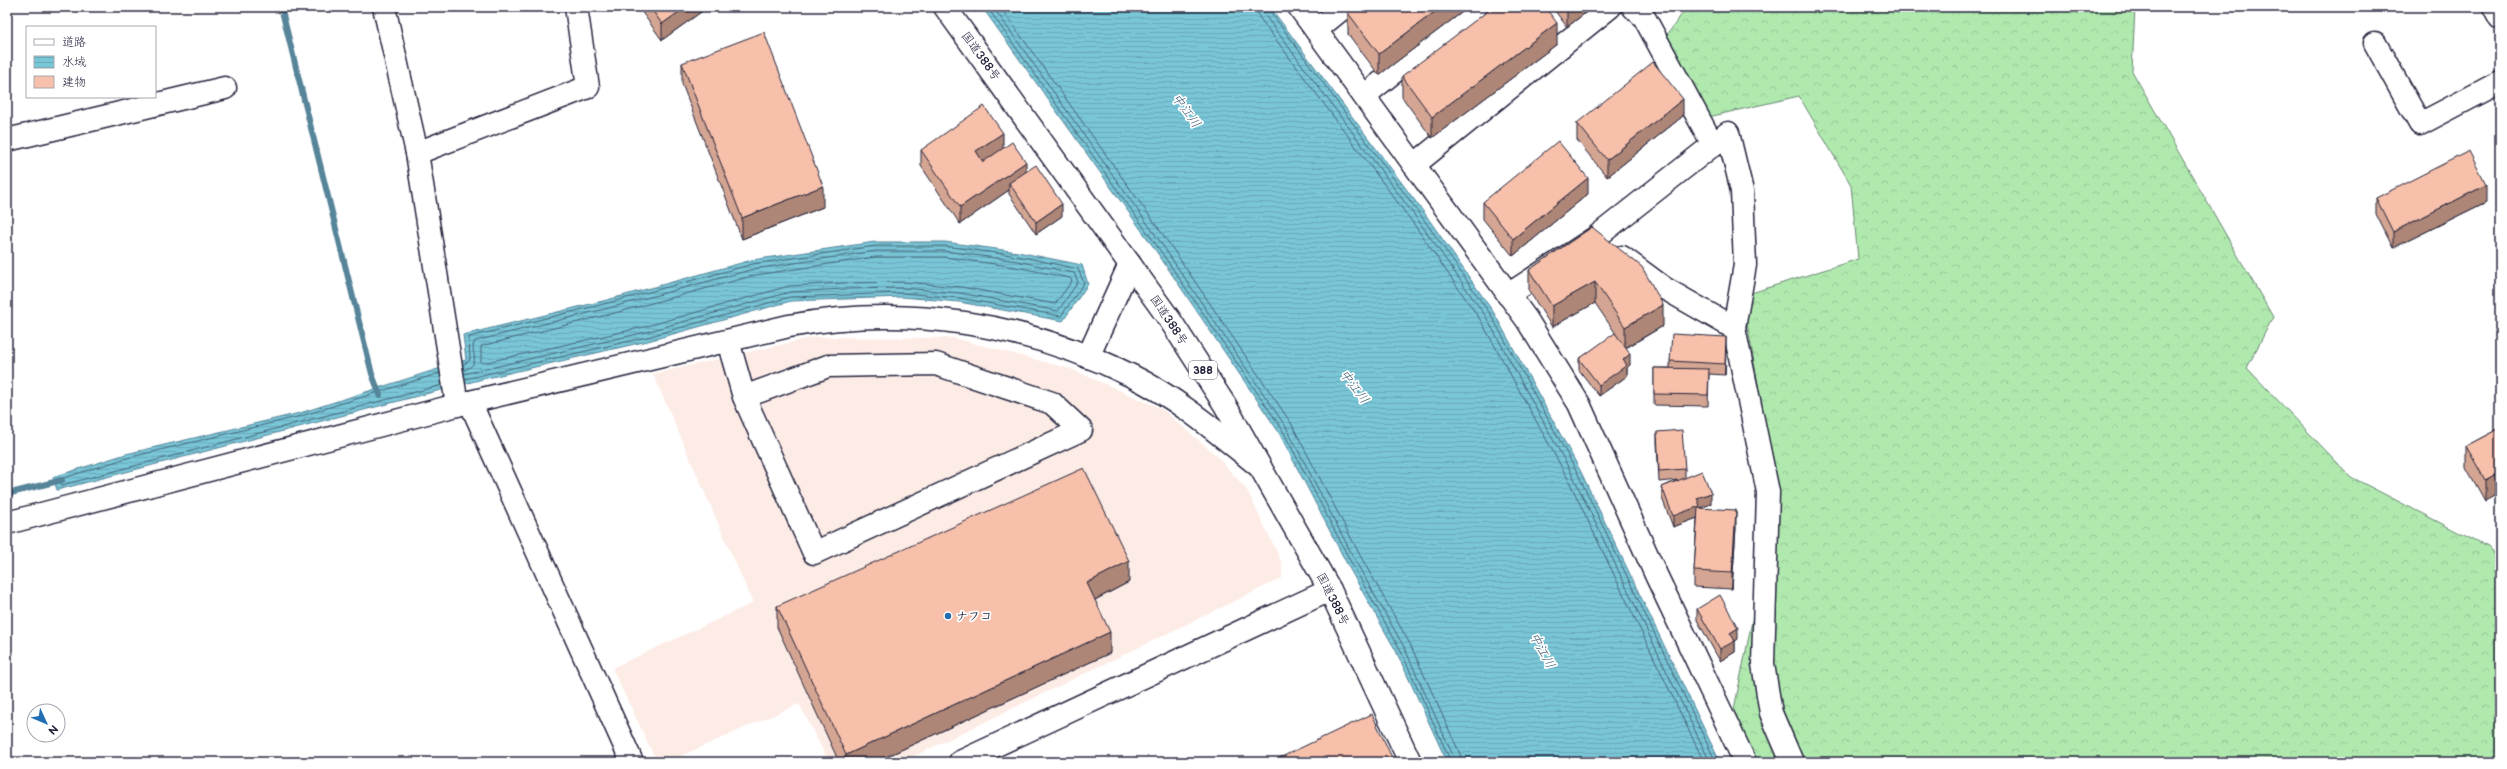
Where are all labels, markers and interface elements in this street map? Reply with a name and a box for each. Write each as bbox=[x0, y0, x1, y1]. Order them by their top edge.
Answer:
legend bbox=[26, 26, 156, 98]
street label: 国道388号 bbox=[958, 29, 1004, 84]
text: 道路 bbox=[62, 35, 86, 50]
text: 水域 bbox=[62, 55, 86, 70]
text: 建物 bbox=[62, 75, 86, 90]
water label: 中江川 bbox=[1168, 90, 1204, 131]
street label: 国道388号 bbox=[1146, 292, 1191, 348]
road number: 388 bbox=[1189, 361, 1217, 379]
water label: 中江川 bbox=[1336, 366, 1372, 407]
street label: 国道388号 bbox=[1313, 570, 1352, 628]
place label: ナフコ bbox=[956, 609, 992, 624]
marker: ナフコ bbox=[943, 611, 953, 621]
water label: 中江川 bbox=[1526, 629, 1558, 671]
north arrow bbox=[26, 703, 66, 743]
text: N bbox=[45, 722, 60, 737]

